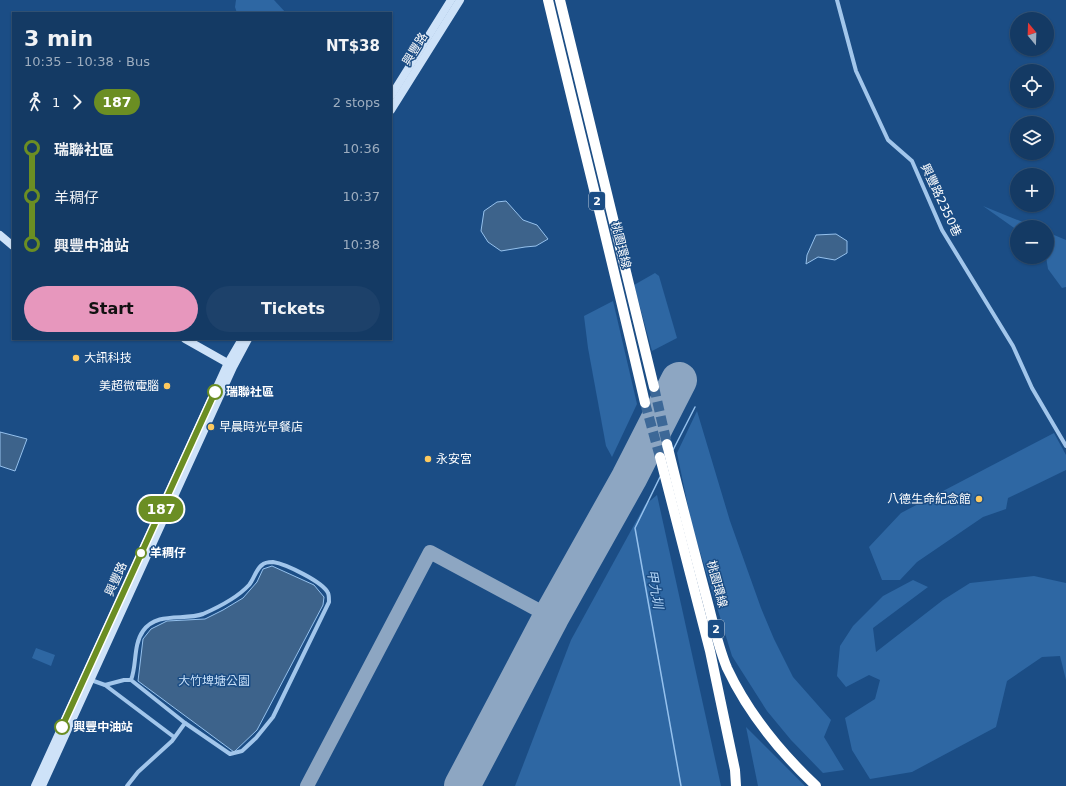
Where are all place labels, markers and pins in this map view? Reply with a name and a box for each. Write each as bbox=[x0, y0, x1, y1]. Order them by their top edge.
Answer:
place label: 大訊科技 bbox=[84, 351, 132, 365]
marker: 大訊科技 bbox=[71, 353, 81, 363]
place label: 美超微電腦 bbox=[99, 379, 159, 393]
marker: 美超微電腦 bbox=[162, 381, 172, 391]
marker: 瑞聯社區 bbox=[207, 384, 223, 400]
place label: 瑞聯社區 bbox=[226, 385, 274, 399]
place label: 早晨時光早餐店 bbox=[219, 420, 303, 434]
marker: 早晨時光早餐店 bbox=[206, 422, 216, 432]
place label: 永安宮 bbox=[436, 452, 472, 466]
marker: 永安宮 bbox=[423, 454, 433, 464]
place label: 八德生命紀念館 bbox=[887, 492, 971, 506]
marker: 八德生命紀念館 bbox=[974, 494, 984, 504]
place label: 羊稠仔 bbox=[150, 546, 186, 560]
marker: 羊稠仔 bbox=[135, 547, 147, 559]
marker: 興豐中油站 bbox=[54, 719, 70, 735]
place label: 興豐中油站 bbox=[73, 720, 133, 734]

